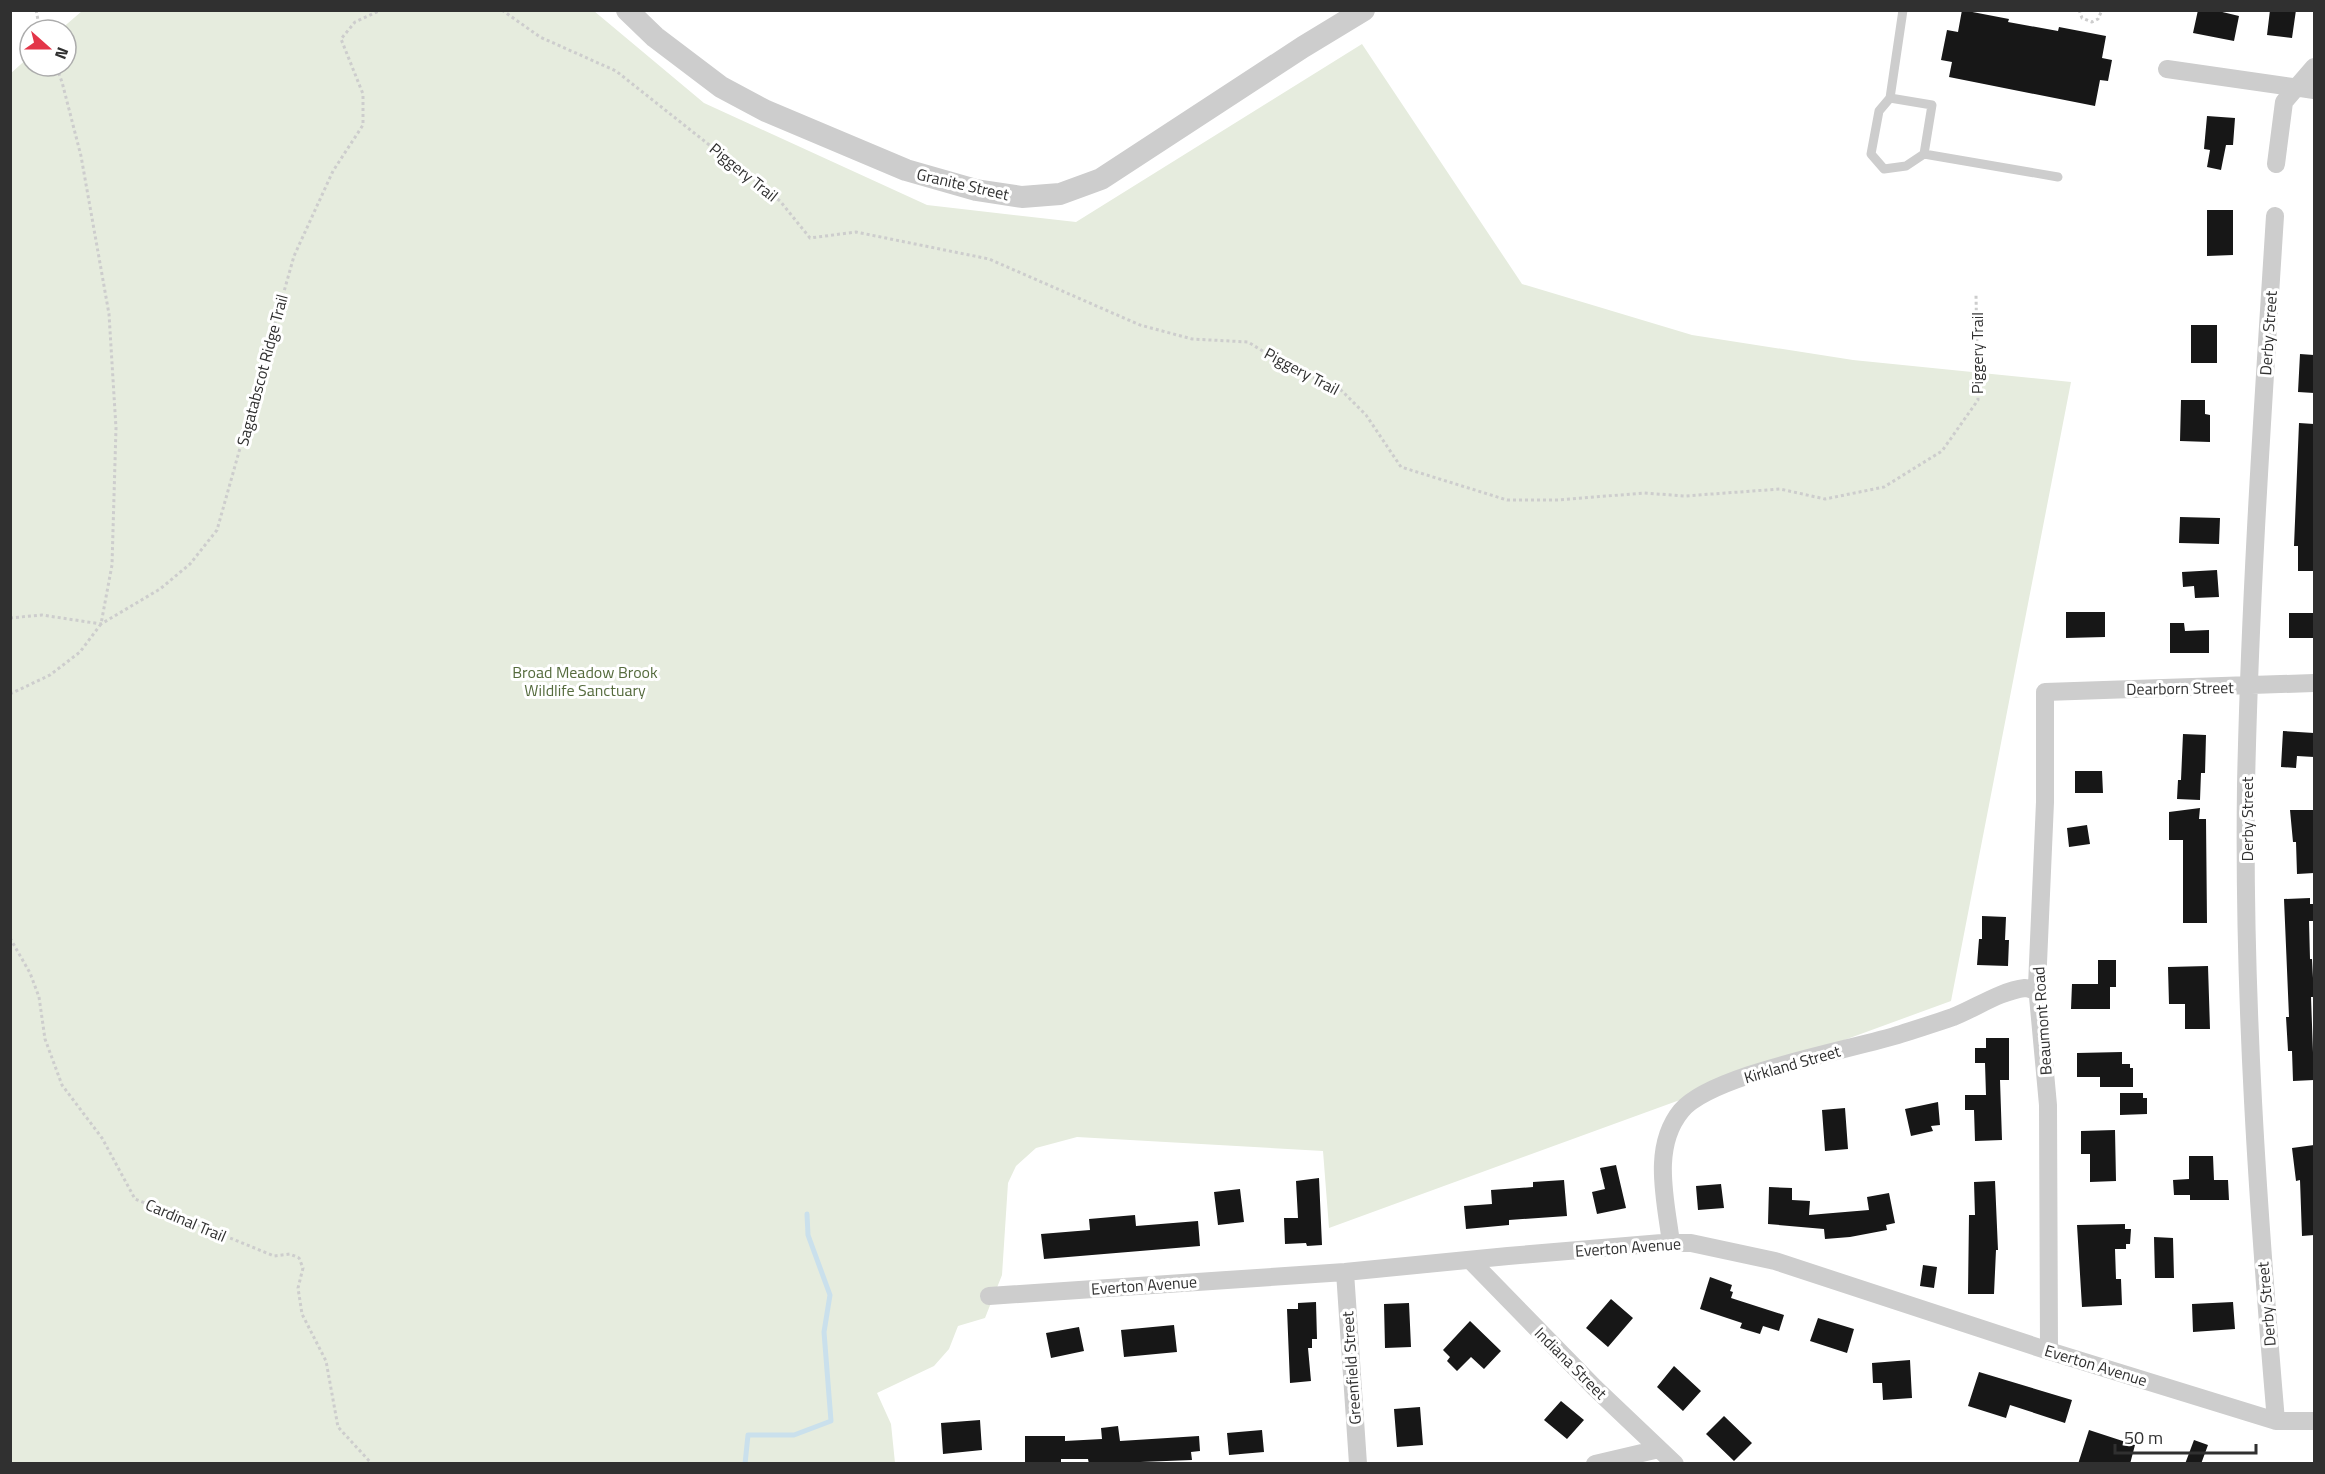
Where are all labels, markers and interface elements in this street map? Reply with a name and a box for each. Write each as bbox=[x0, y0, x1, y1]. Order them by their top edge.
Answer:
north arrow bbox=[18, 18, 78, 78]
text: N bbox=[49, 44, 75, 63]
street label: Piggery Trail bbox=[705, 137, 783, 207]
street label: Granite Street bbox=[915, 162, 1012, 206]
street label: Derby Street bbox=[2253, 290, 2283, 376]
street label: Sagatabscot Ridge Trail bbox=[230, 291, 294, 449]
street label: Piggery Trail bbox=[1965, 312, 1989, 394]
street label: Piggery Trail bbox=[1260, 341, 1344, 401]
park label: Broad Meadow Brook Wildlife Sanctuary bbox=[512, 660, 658, 702]
street label: Dearborn Street bbox=[2126, 675, 2234, 701]
street label: Derby Street bbox=[2235, 776, 2259, 861]
street label: Beaumont Road bbox=[2026, 966, 2058, 1076]
street label: Kirkland Street bbox=[1741, 1039, 1843, 1089]
street label: Cardinal Trail bbox=[142, 1192, 230, 1248]
street label: Everton Avenue bbox=[1574, 1231, 1682, 1263]
street label: Derby Street bbox=[2250, 1260, 2282, 1347]
street label: Everton Avenue bbox=[1090, 1269, 1198, 1301]
street label: Greenfield Street bbox=[1335, 1310, 1367, 1426]
street label: Indiana Street bbox=[1529, 1321, 1613, 1405]
street label: Everton Avenue bbox=[2042, 1338, 2150, 1392]
scale bar bbox=[2115, 1417, 2256, 1455]
text: 50 m bbox=[2124, 1424, 2163, 1451]

